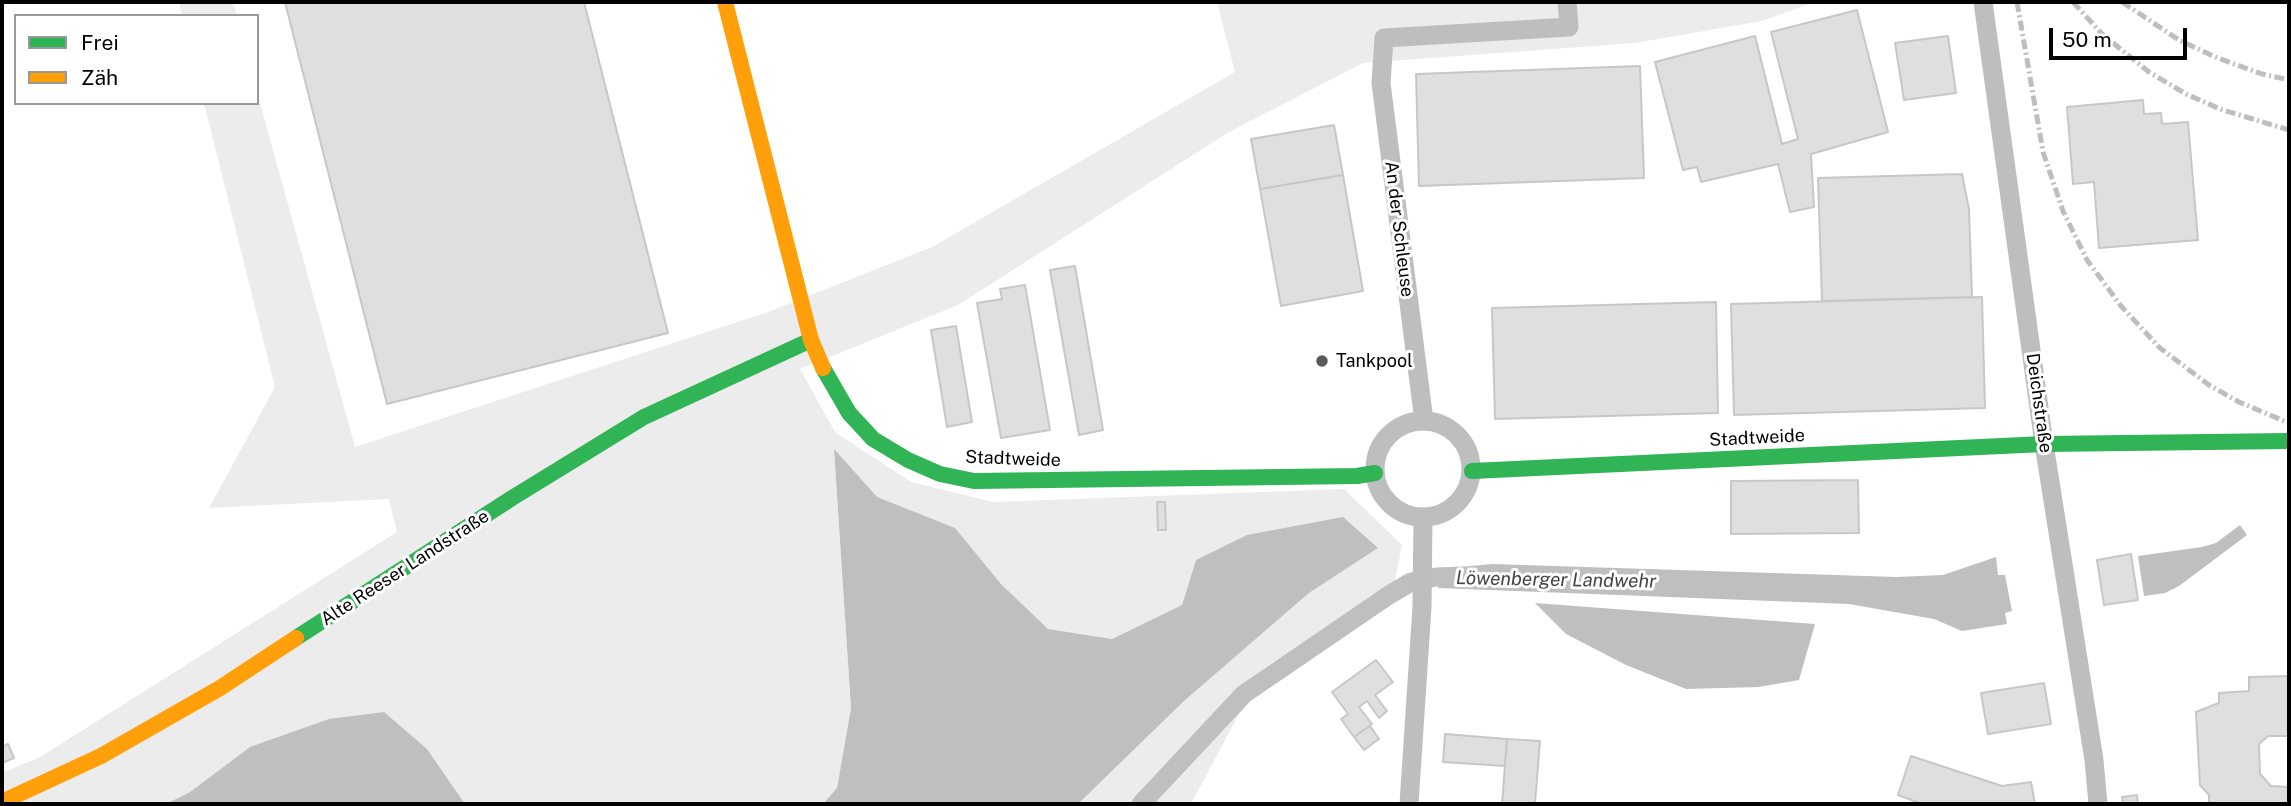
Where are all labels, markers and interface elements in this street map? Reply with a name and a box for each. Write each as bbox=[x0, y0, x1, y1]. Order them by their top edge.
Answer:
legend bbox=[14, 14, 259, 105]
scale bar bbox=[2053, 14, 2191, 58]
text: 50 m bbox=[2062, 27, 2112, 52]
text: Frei bbox=[81, 30, 119, 55]
text: Zäh bbox=[81, 65, 118, 90]
street label: An der Schleuse bbox=[1380, 160, 1418, 298]
place label: Tankpool bbox=[1336, 350, 1413, 372]
street label: Deichstraße bbox=[2021, 352, 2057, 454]
marker: Tankpool bbox=[1314, 353, 1330, 369]
street label: Stadtweide bbox=[1709, 425, 1805, 451]
street label: Stadtweide bbox=[965, 447, 1061, 471]
street label: Alte Reeser Landstraße bbox=[317, 505, 493, 631]
water label: Löwenberger Landwehr bbox=[1456, 567, 1656, 593]

